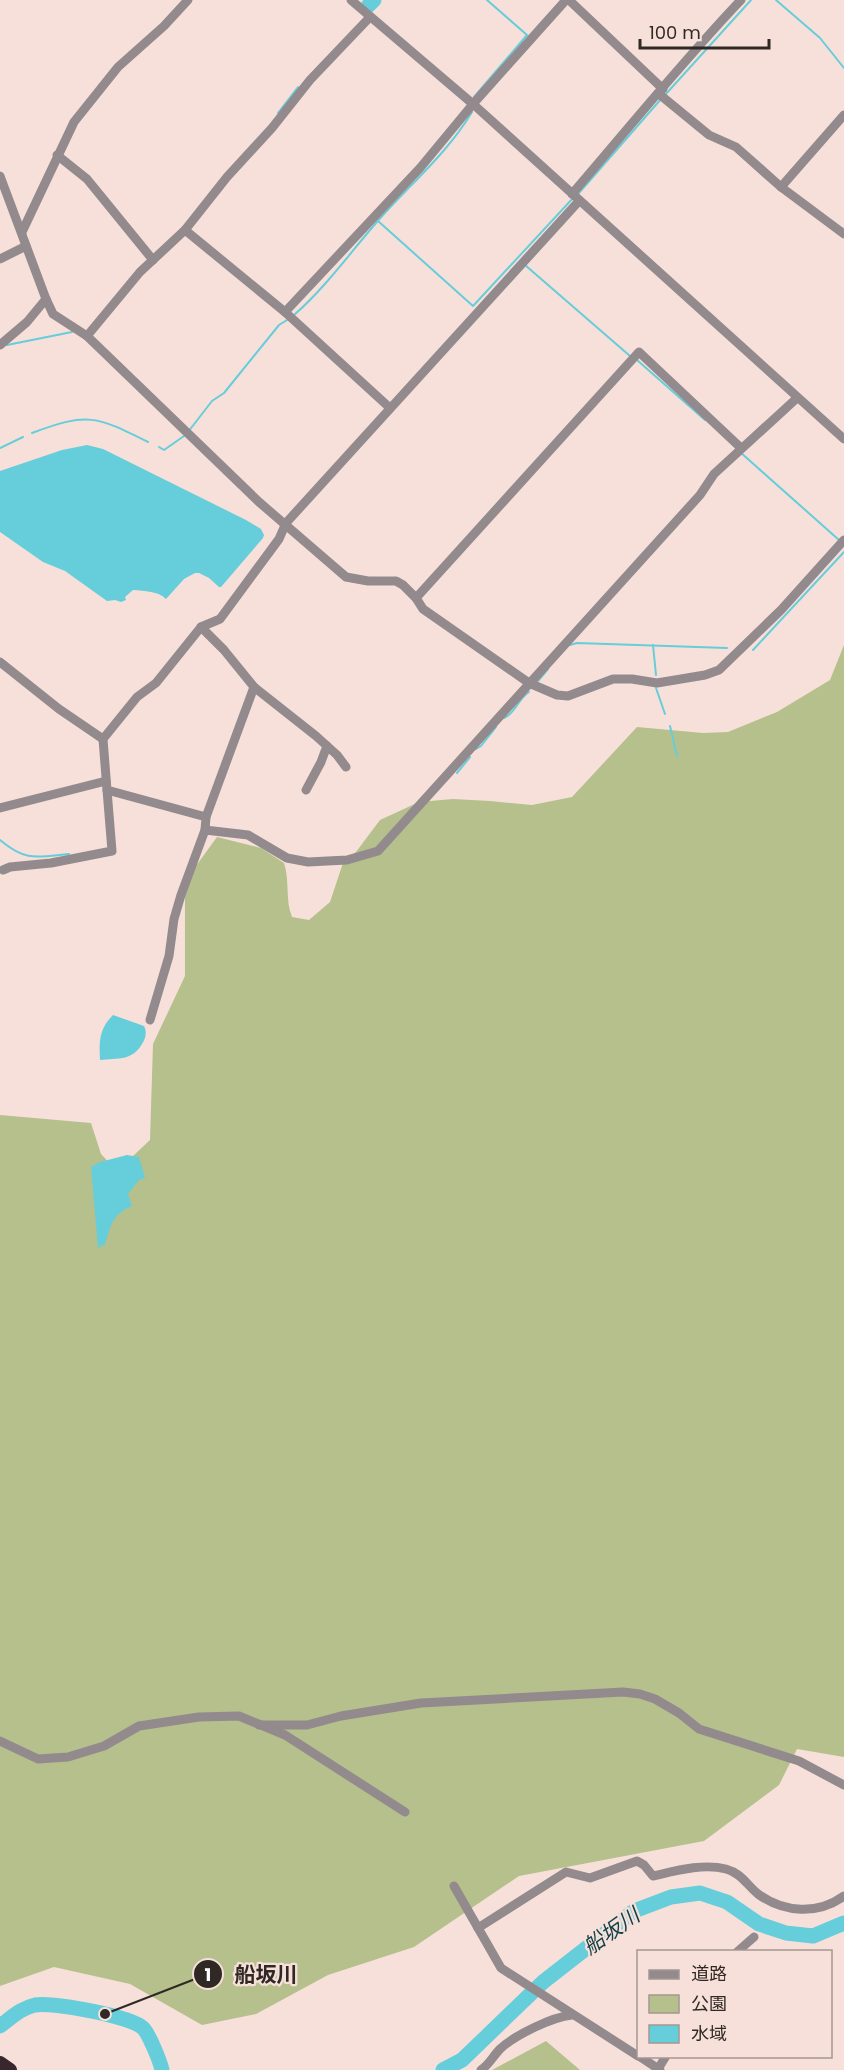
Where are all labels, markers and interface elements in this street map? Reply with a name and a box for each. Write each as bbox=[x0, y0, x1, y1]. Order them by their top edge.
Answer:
scale bar bbox=[640, 12, 769, 50]
text: 100 m bbox=[649, 20, 701, 45]
water label: 船坂川 bbox=[577, 1900, 647, 1961]
legend bbox=[637, 1950, 832, 2058]
callout: 船坂川 bbox=[193, 1955, 310, 1994]
text: 船坂川 bbox=[235, 1960, 298, 1989]
text: 道路 bbox=[691, 1961, 727, 1986]
text: 1 bbox=[205, 1962, 211, 1987]
text: 公園 bbox=[691, 1991, 727, 2016]
text: 水域 bbox=[691, 2021, 727, 2046]

